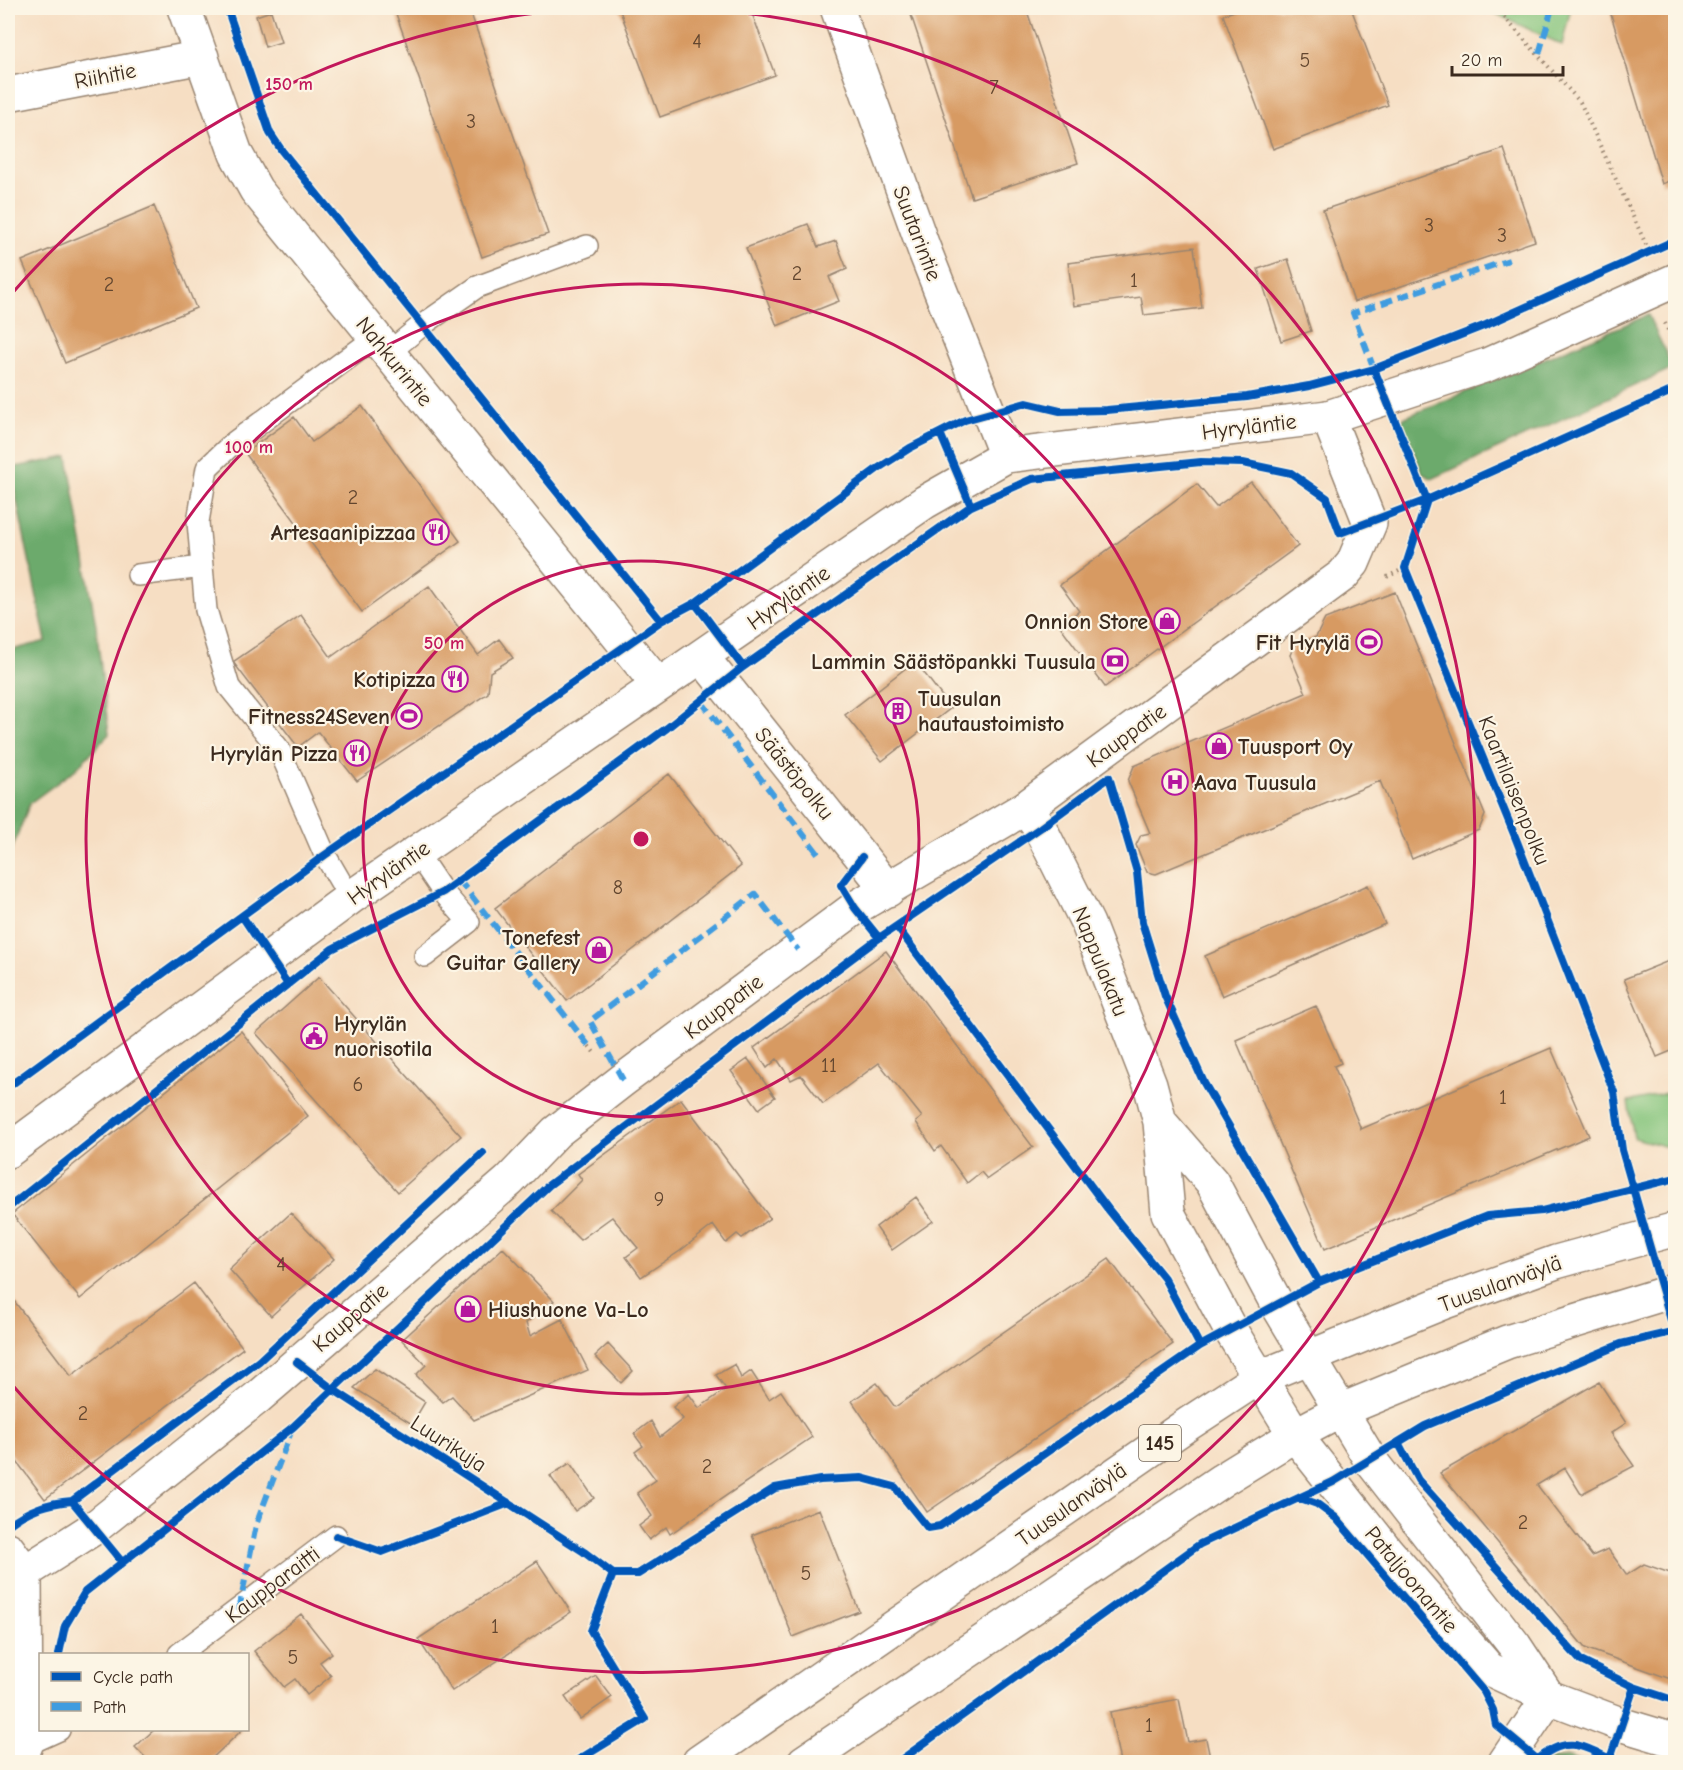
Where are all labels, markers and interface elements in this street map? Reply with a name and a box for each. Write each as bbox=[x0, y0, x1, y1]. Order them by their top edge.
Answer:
house number: 4 bbox=[692, 30, 702, 53]
scale bar bbox=[1452, 39, 1563, 77]
house number: 5 bbox=[1300, 49, 1310, 72]
text: 20 m bbox=[1461, 50, 1502, 71]
street label: Riihitie bbox=[72, 57, 138, 95]
text: 150 m bbox=[265, 74, 313, 95]
house number: 7 bbox=[989, 76, 999, 99]
house number: 3 bbox=[466, 110, 476, 133]
street label: Suutarintie bbox=[887, 182, 947, 285]
house number: 3 bbox=[1424, 214, 1434, 237]
house number: 3 bbox=[1497, 224, 1507, 247]
house number: 2 bbox=[792, 262, 802, 285]
house number: 1 bbox=[1130, 269, 1138, 292]
house number: 2 bbox=[104, 273, 114, 296]
street label: Nahkurintie bbox=[350, 312, 438, 412]
street label: Hyryläntie bbox=[1200, 408, 1298, 446]
text: 100 m bbox=[225, 437, 273, 458]
house number: 2 bbox=[348, 486, 358, 509]
restaurant icon: Artesaanipizzaa bbox=[421, 517, 451, 547]
place label: Artesaanipizzaa bbox=[271, 520, 416, 546]
street label: Hyryläntie bbox=[742, 560, 835, 636]
shop icon: Onnion Store bbox=[1152, 606, 1182, 636]
place label: Onnion Store bbox=[1024, 609, 1148, 635]
sports icon: Fit Hyrylä bbox=[1354, 627, 1384, 657]
place label: Fit Hyrylä bbox=[1256, 630, 1350, 656]
text: 50 m bbox=[424, 633, 464, 654]
bank icon: Lammin Säästöpankki Tuusula bbox=[1100, 646, 1130, 676]
place label: Lammin Säästöpankki Tuusula bbox=[811, 649, 1096, 675]
restaurant icon: Kotipizza bbox=[440, 664, 470, 694]
place label: Kotipizza bbox=[353, 667, 436, 693]
place label: Tuusulan hautaustoimisto bbox=[918, 686, 1064, 737]
building icon: Tuusulan hautaustoimisto bbox=[883, 696, 913, 726]
street label: Kauppatie bbox=[1082, 698, 1171, 773]
sports icon: Fitness24Seven bbox=[394, 701, 424, 731]
place label: Fitness24Seven bbox=[248, 704, 390, 730]
street label: Kaartilaisenpolku bbox=[1472, 712, 1556, 869]
street label: Säästöpolku bbox=[749, 722, 839, 825]
shop icon: Tuusport Oy bbox=[1204, 731, 1234, 761]
place label: Tuusport Oy bbox=[1238, 734, 1353, 760]
restaurant icon: Hyrylän Pizza bbox=[342, 738, 372, 768]
place label: Hyrylän Pizza bbox=[210, 741, 338, 767]
hospital icon: Aava Tuusula bbox=[1160, 767, 1190, 797]
place label: Aava Tuusula bbox=[1194, 770, 1317, 796]
centre of rings bbox=[631, 829, 651, 849]
street label: Hyryläntie bbox=[342, 835, 435, 911]
house number: 8 bbox=[613, 876, 623, 899]
street label: Nappulakatu bbox=[1066, 903, 1134, 1020]
place label: Tonefest Guitar Gallery bbox=[446, 925, 581, 976]
shop icon: Tonefest Guitar Gallery bbox=[584, 935, 614, 965]
street label: Kauppatie bbox=[679, 969, 768, 1045]
place label: Hyrylän nuorisotila bbox=[334, 1011, 433, 1062]
public building icon: Hyrylän nuorisotila bbox=[299, 1021, 329, 1051]
house number: 11 bbox=[821, 1054, 837, 1077]
house number: 6 bbox=[353, 1073, 363, 1096]
house number: 1 bbox=[1499, 1086, 1507, 1109]
house number: 9 bbox=[654, 1188, 664, 1211]
street label: Tuusulanväylä bbox=[1435, 1250, 1565, 1318]
house number: 4 bbox=[276, 1253, 286, 1276]
street label: Kauppatie bbox=[307, 1278, 394, 1358]
shop icon: Hiushuone Va-Lo bbox=[453, 1294, 483, 1324]
place label: Hiushuone Va-Lo bbox=[488, 1297, 649, 1323]
house number: 2 bbox=[78, 1402, 88, 1425]
street label: Luurikuja bbox=[406, 1410, 491, 1478]
road number: 145 bbox=[1139, 1425, 1181, 1461]
house number: 2 bbox=[702, 1455, 712, 1478]
street label: Tuusulanväylä bbox=[1011, 1457, 1132, 1552]
house number: 2 bbox=[1518, 1511, 1528, 1534]
street label: Pataljoonantie bbox=[1359, 1521, 1463, 1638]
street label: Kaupparaitti bbox=[220, 1541, 325, 1629]
house number: 5 bbox=[801, 1562, 811, 1585]
house number: 1 bbox=[491, 1615, 499, 1638]
house number: 5 bbox=[288, 1646, 298, 1669]
legend bbox=[39, 1653, 249, 1731]
text: Cycle path bbox=[93, 1667, 173, 1688]
text: Path bbox=[93, 1697, 126, 1718]
house number: 1 bbox=[1145, 1714, 1153, 1737]

